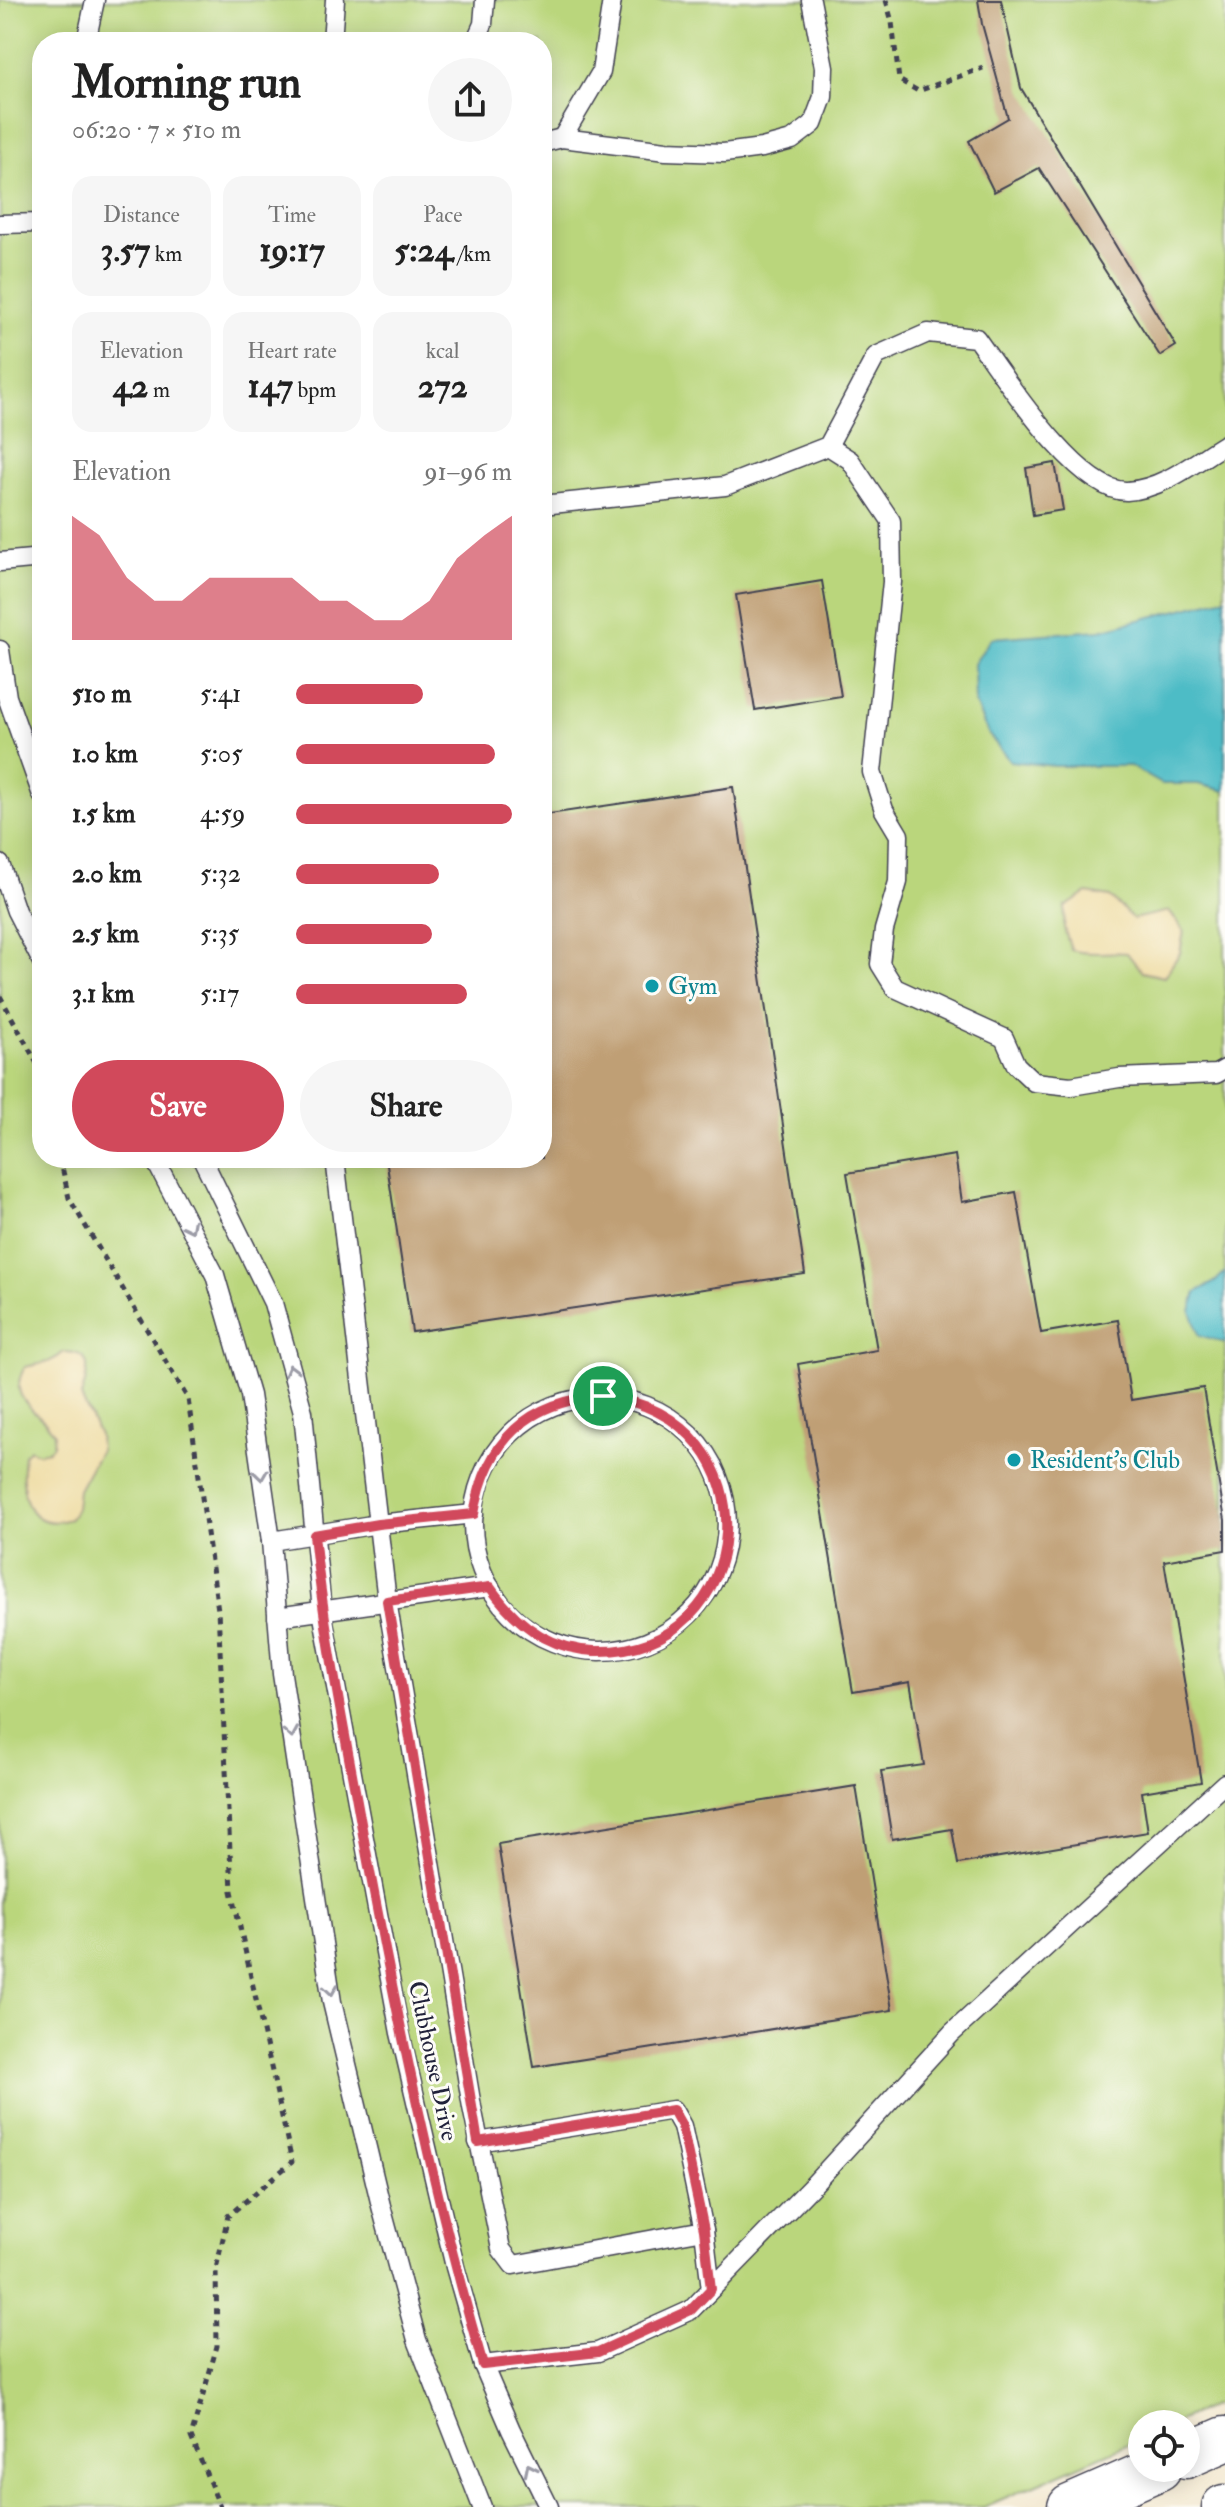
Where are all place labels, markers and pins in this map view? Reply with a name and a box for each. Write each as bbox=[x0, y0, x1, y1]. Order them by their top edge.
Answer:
place label: Gym bbox=[668, 971, 718, 1002]
marker: Gym bbox=[643, 977, 661, 995]
pin bbox=[569, 1362, 637, 1430]
place label: Resident's Club bbox=[1030, 1445, 1180, 1476]
marker: Resident's Club bbox=[1005, 1451, 1023, 1469]

